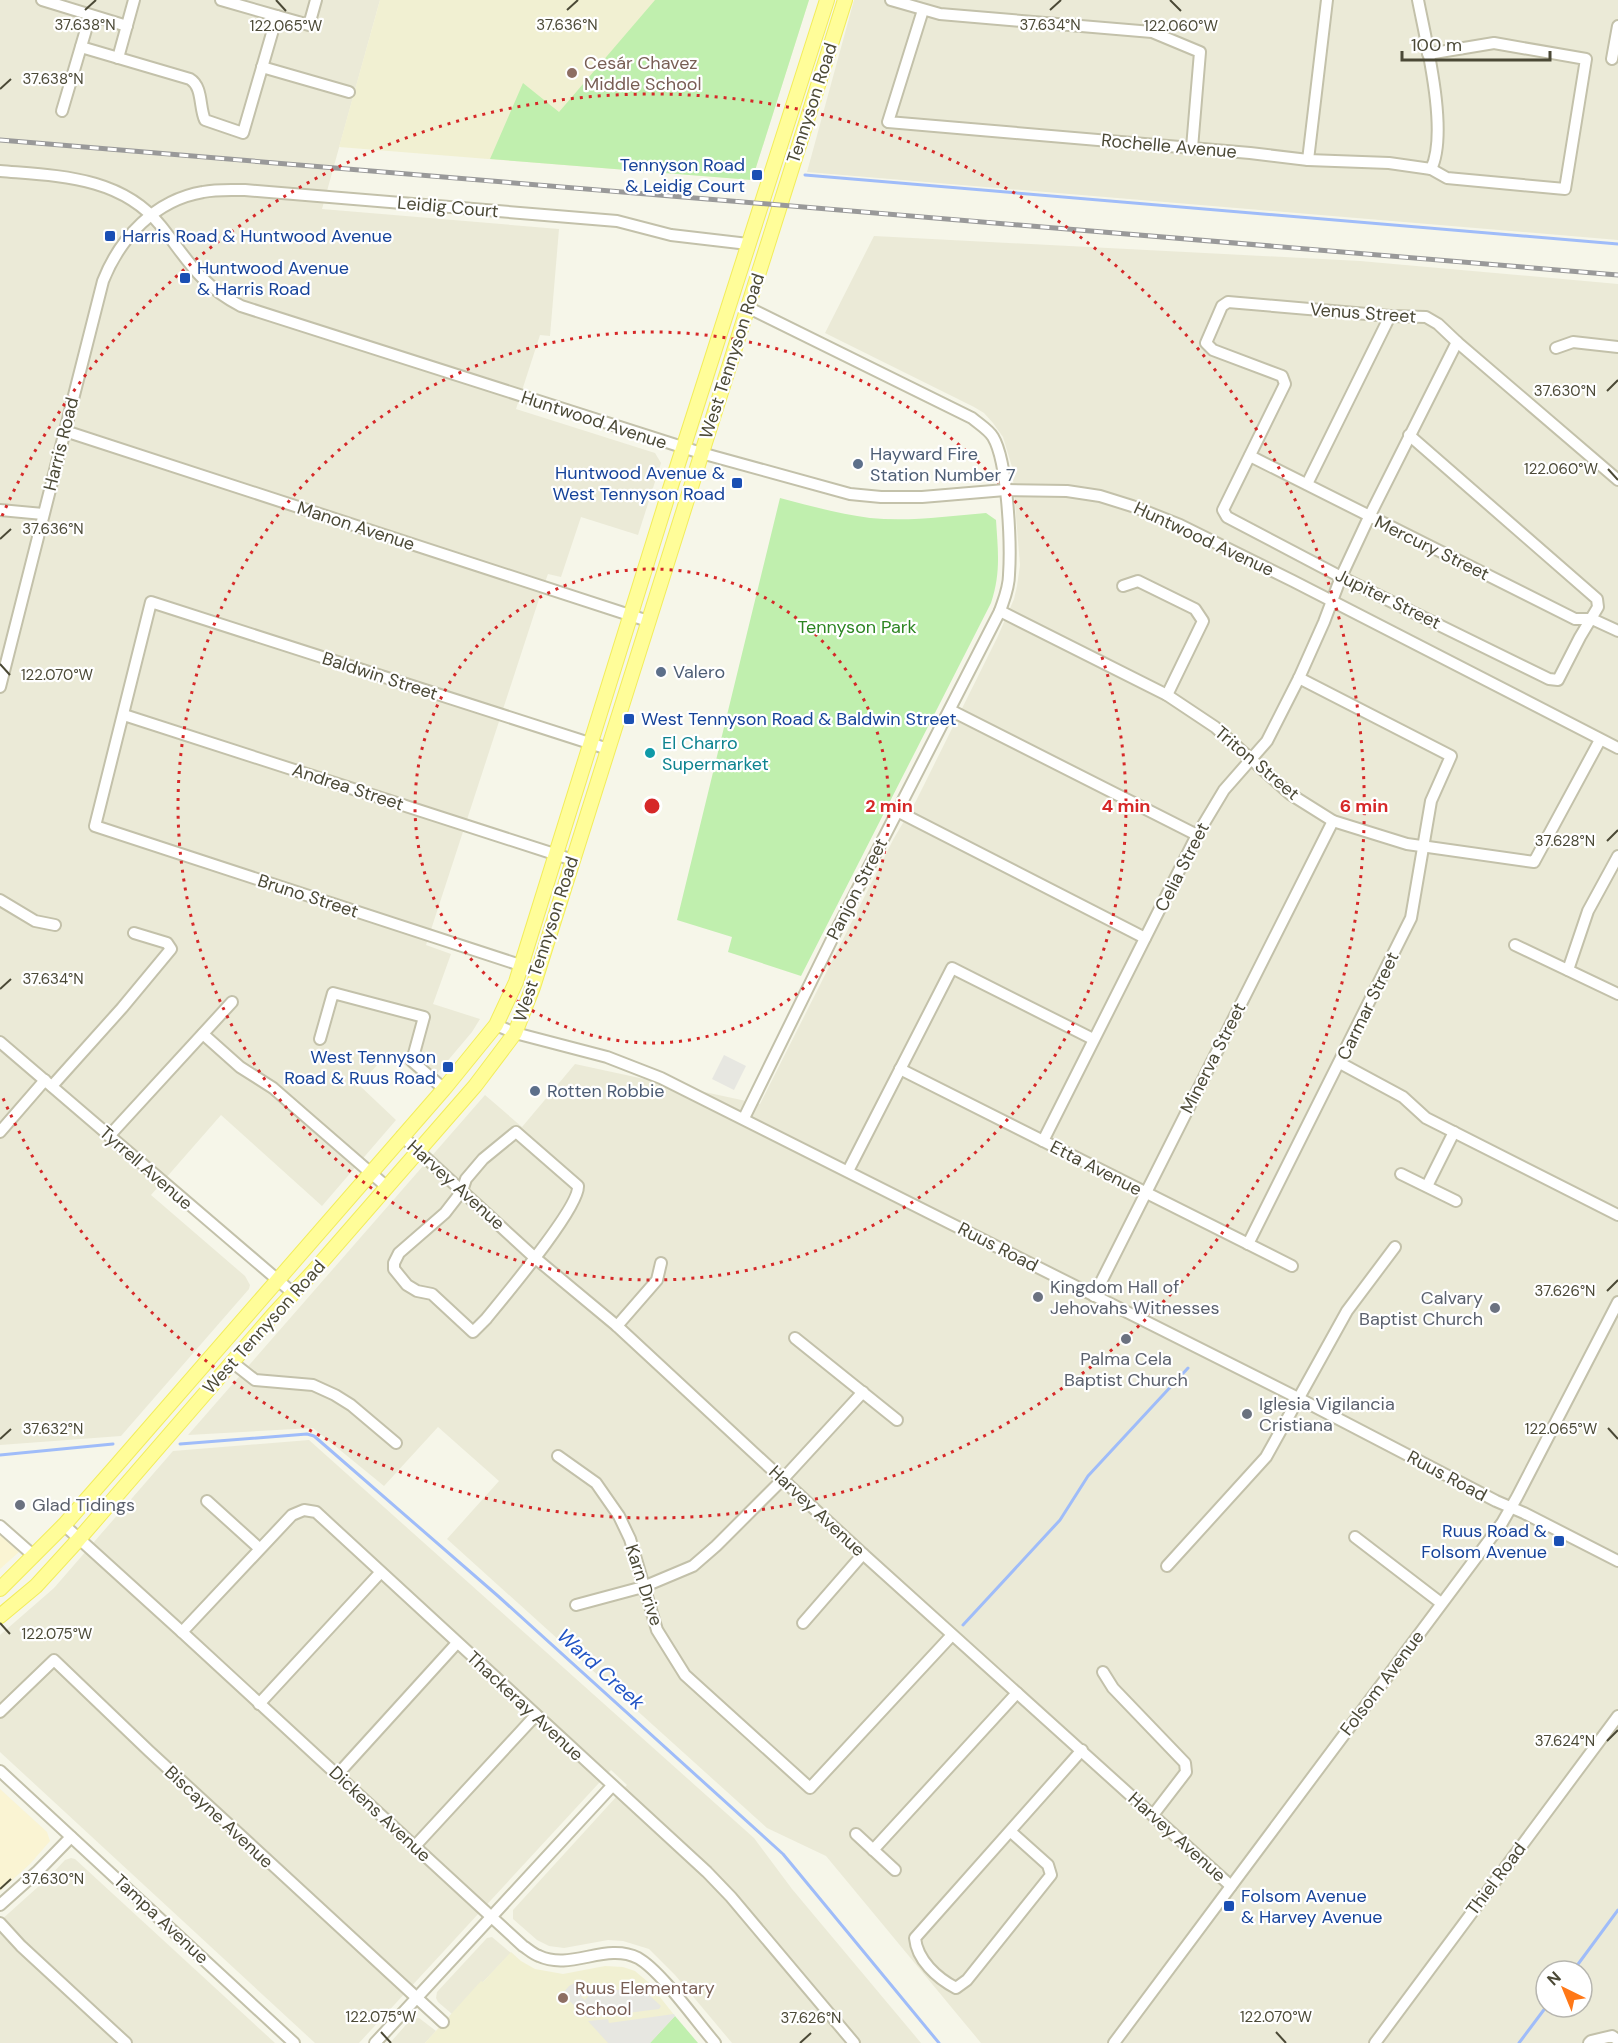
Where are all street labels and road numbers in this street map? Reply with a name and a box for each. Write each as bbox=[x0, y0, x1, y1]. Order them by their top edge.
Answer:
street label: Tennyson Road bbox=[781, 40, 843, 166]
street label: Rochelle Avenue bbox=[1100, 128, 1238, 164]
street label: Leidig Court bbox=[396, 191, 500, 223]
street label: West Tennyson Road bbox=[694, 270, 770, 442]
street label: Venus Street bbox=[1309, 297, 1417, 329]
street label: Huntwood Avenue bbox=[518, 385, 670, 455]
street label: Harris Road bbox=[38, 395, 84, 493]
street label: Manon Avenue bbox=[294, 496, 418, 556]
street label: Huntwood Avenue bbox=[1130, 496, 1278, 582]
street label: Mercury Street bbox=[1371, 510, 1493, 586]
street label: Jupiter Street bbox=[1331, 563, 1445, 635]
street label: Baldwin Street bbox=[319, 646, 441, 706]
street label: Triton Street bbox=[1210, 720, 1304, 806]
street label: Andrea Street bbox=[289, 758, 407, 816]
street label: Celia Street bbox=[1149, 818, 1215, 916]
street label: Panjon Street bbox=[821, 834, 893, 944]
street label: West Tennyson Road bbox=[508, 853, 584, 1025]
street label: Bruno Street bbox=[255, 868, 361, 924]
street label: Carmar Street bbox=[1331, 948, 1405, 1064]
street label: Minerva Street bbox=[1175, 999, 1251, 1117]
street label: Tyrrell Avenue bbox=[94, 1121, 198, 1215]
street label: Harvey Avenue bbox=[402, 1135, 510, 1235]
street label: Etta Avenue bbox=[1046, 1135, 1146, 1201]
street label: Ruus Road bbox=[954, 1217, 1042, 1277]
street label: West Tennyson Road bbox=[197, 1255, 331, 1399]
street label: Ruus Road bbox=[1403, 1445, 1491, 1507]
street label: Harvey Avenue bbox=[764, 1460, 870, 1562]
street label: Karn Drive bbox=[620, 1541, 668, 1629]
street label: Folsom Avenue bbox=[1335, 1626, 1429, 1740]
street label: Thackeray Avenue bbox=[461, 1646, 589, 1766]
street label: Biscayne Avenue bbox=[159, 1760, 279, 1874]
street label: Dickens Avenue bbox=[324, 1761, 436, 1867]
street label: Harvey Avenue bbox=[1123, 1787, 1231, 1887]
street label: Thiel Road bbox=[1461, 1838, 1531, 1920]
street label: Tampa Avenue bbox=[108, 1869, 214, 1969]

